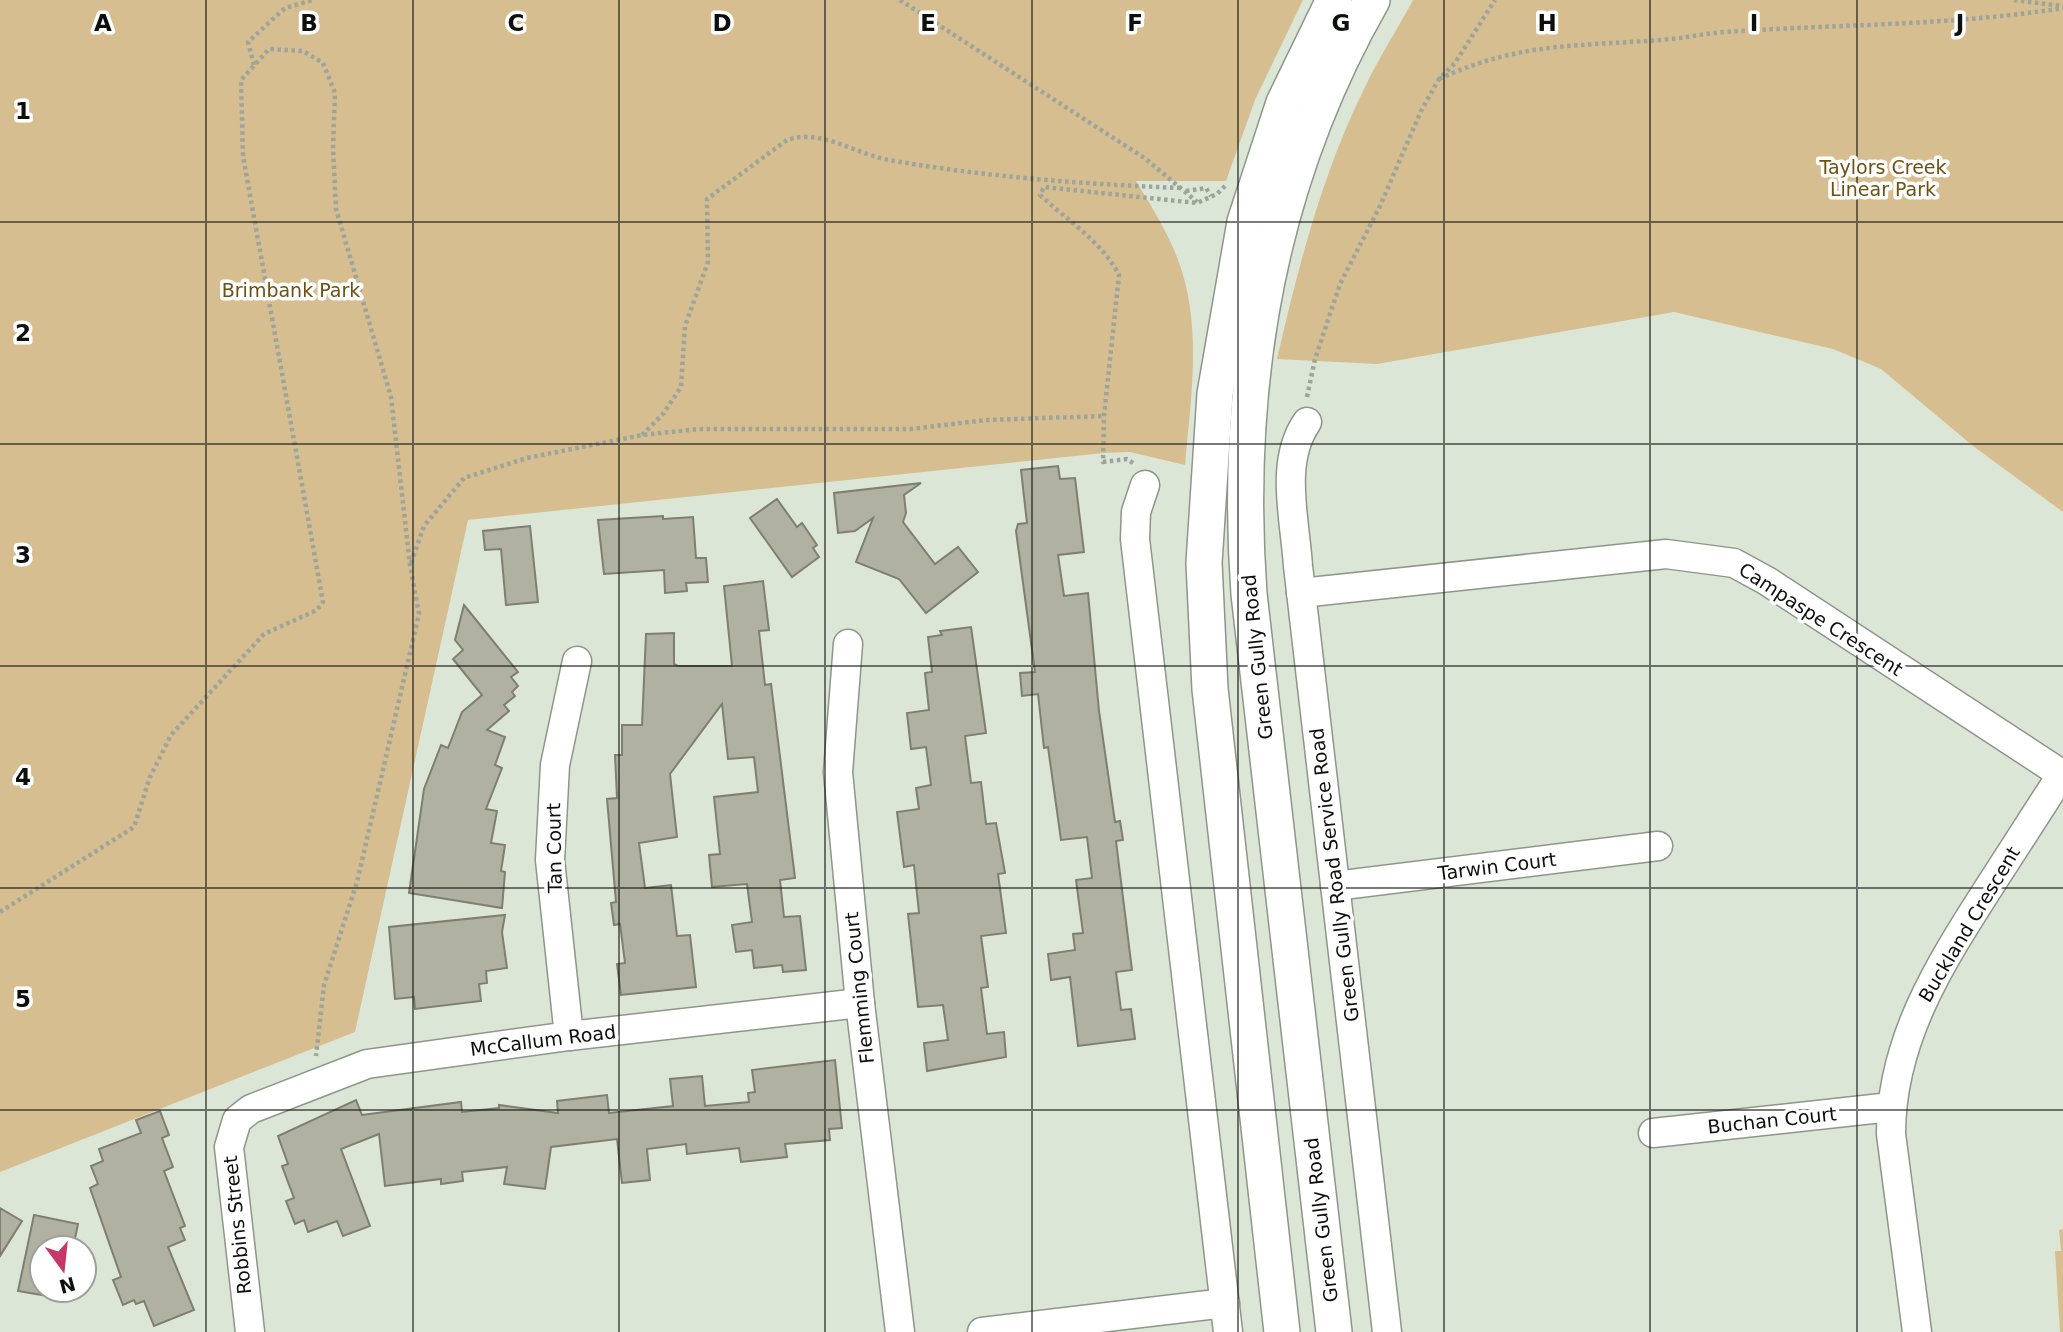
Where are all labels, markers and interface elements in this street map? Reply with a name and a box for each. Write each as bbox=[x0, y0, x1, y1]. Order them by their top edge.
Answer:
text: A bbox=[94, 10, 112, 36]
text: B bbox=[300, 10, 318, 36]
text: C bbox=[508, 10, 524, 36]
text: D bbox=[712, 10, 732, 36]
text: E bbox=[920, 10, 936, 36]
text: F bbox=[1127, 10, 1143, 36]
text: G bbox=[1332, 10, 1350, 36]
text: H bbox=[1537, 10, 1557, 36]
text: I bbox=[1750, 10, 1758, 36]
text: J bbox=[1954, 10, 1964, 36]
text: 1 bbox=[15, 98, 31, 124]
park label: Taylors Creek Linear Park bbox=[1818, 156, 1947, 200]
park label: Brimbank Park bbox=[222, 279, 360, 301]
text: 2 bbox=[15, 320, 31, 346]
text: 3 bbox=[15, 542, 31, 568]
street label: Campaspe Crescent bbox=[1735, 558, 1907, 680]
street label: Green Gully Road bbox=[1237, 573, 1277, 741]
street label: Green Gully Road Service Road bbox=[1305, 727, 1363, 1023]
text: 4 bbox=[15, 764, 31, 790]
street label: Tan Court bbox=[542, 803, 566, 894]
street label: Buckland Crescent bbox=[1914, 842, 2024, 1006]
street label: Tarwin Court bbox=[1436, 848, 1557, 884]
street label: Flemming Court bbox=[840, 911, 878, 1065]
text: 5 bbox=[15, 986, 31, 1012]
street label: McCallum Road bbox=[469, 1020, 617, 1060]
street label: Buchan Court bbox=[1706, 1102, 1838, 1138]
street label: Green Gully Road bbox=[1300, 1136, 1342, 1304]
street label: Robbins Street bbox=[219, 1155, 255, 1295]
north arrow bbox=[28, 1234, 98, 1304]
text: N bbox=[57, 1273, 78, 1298]

